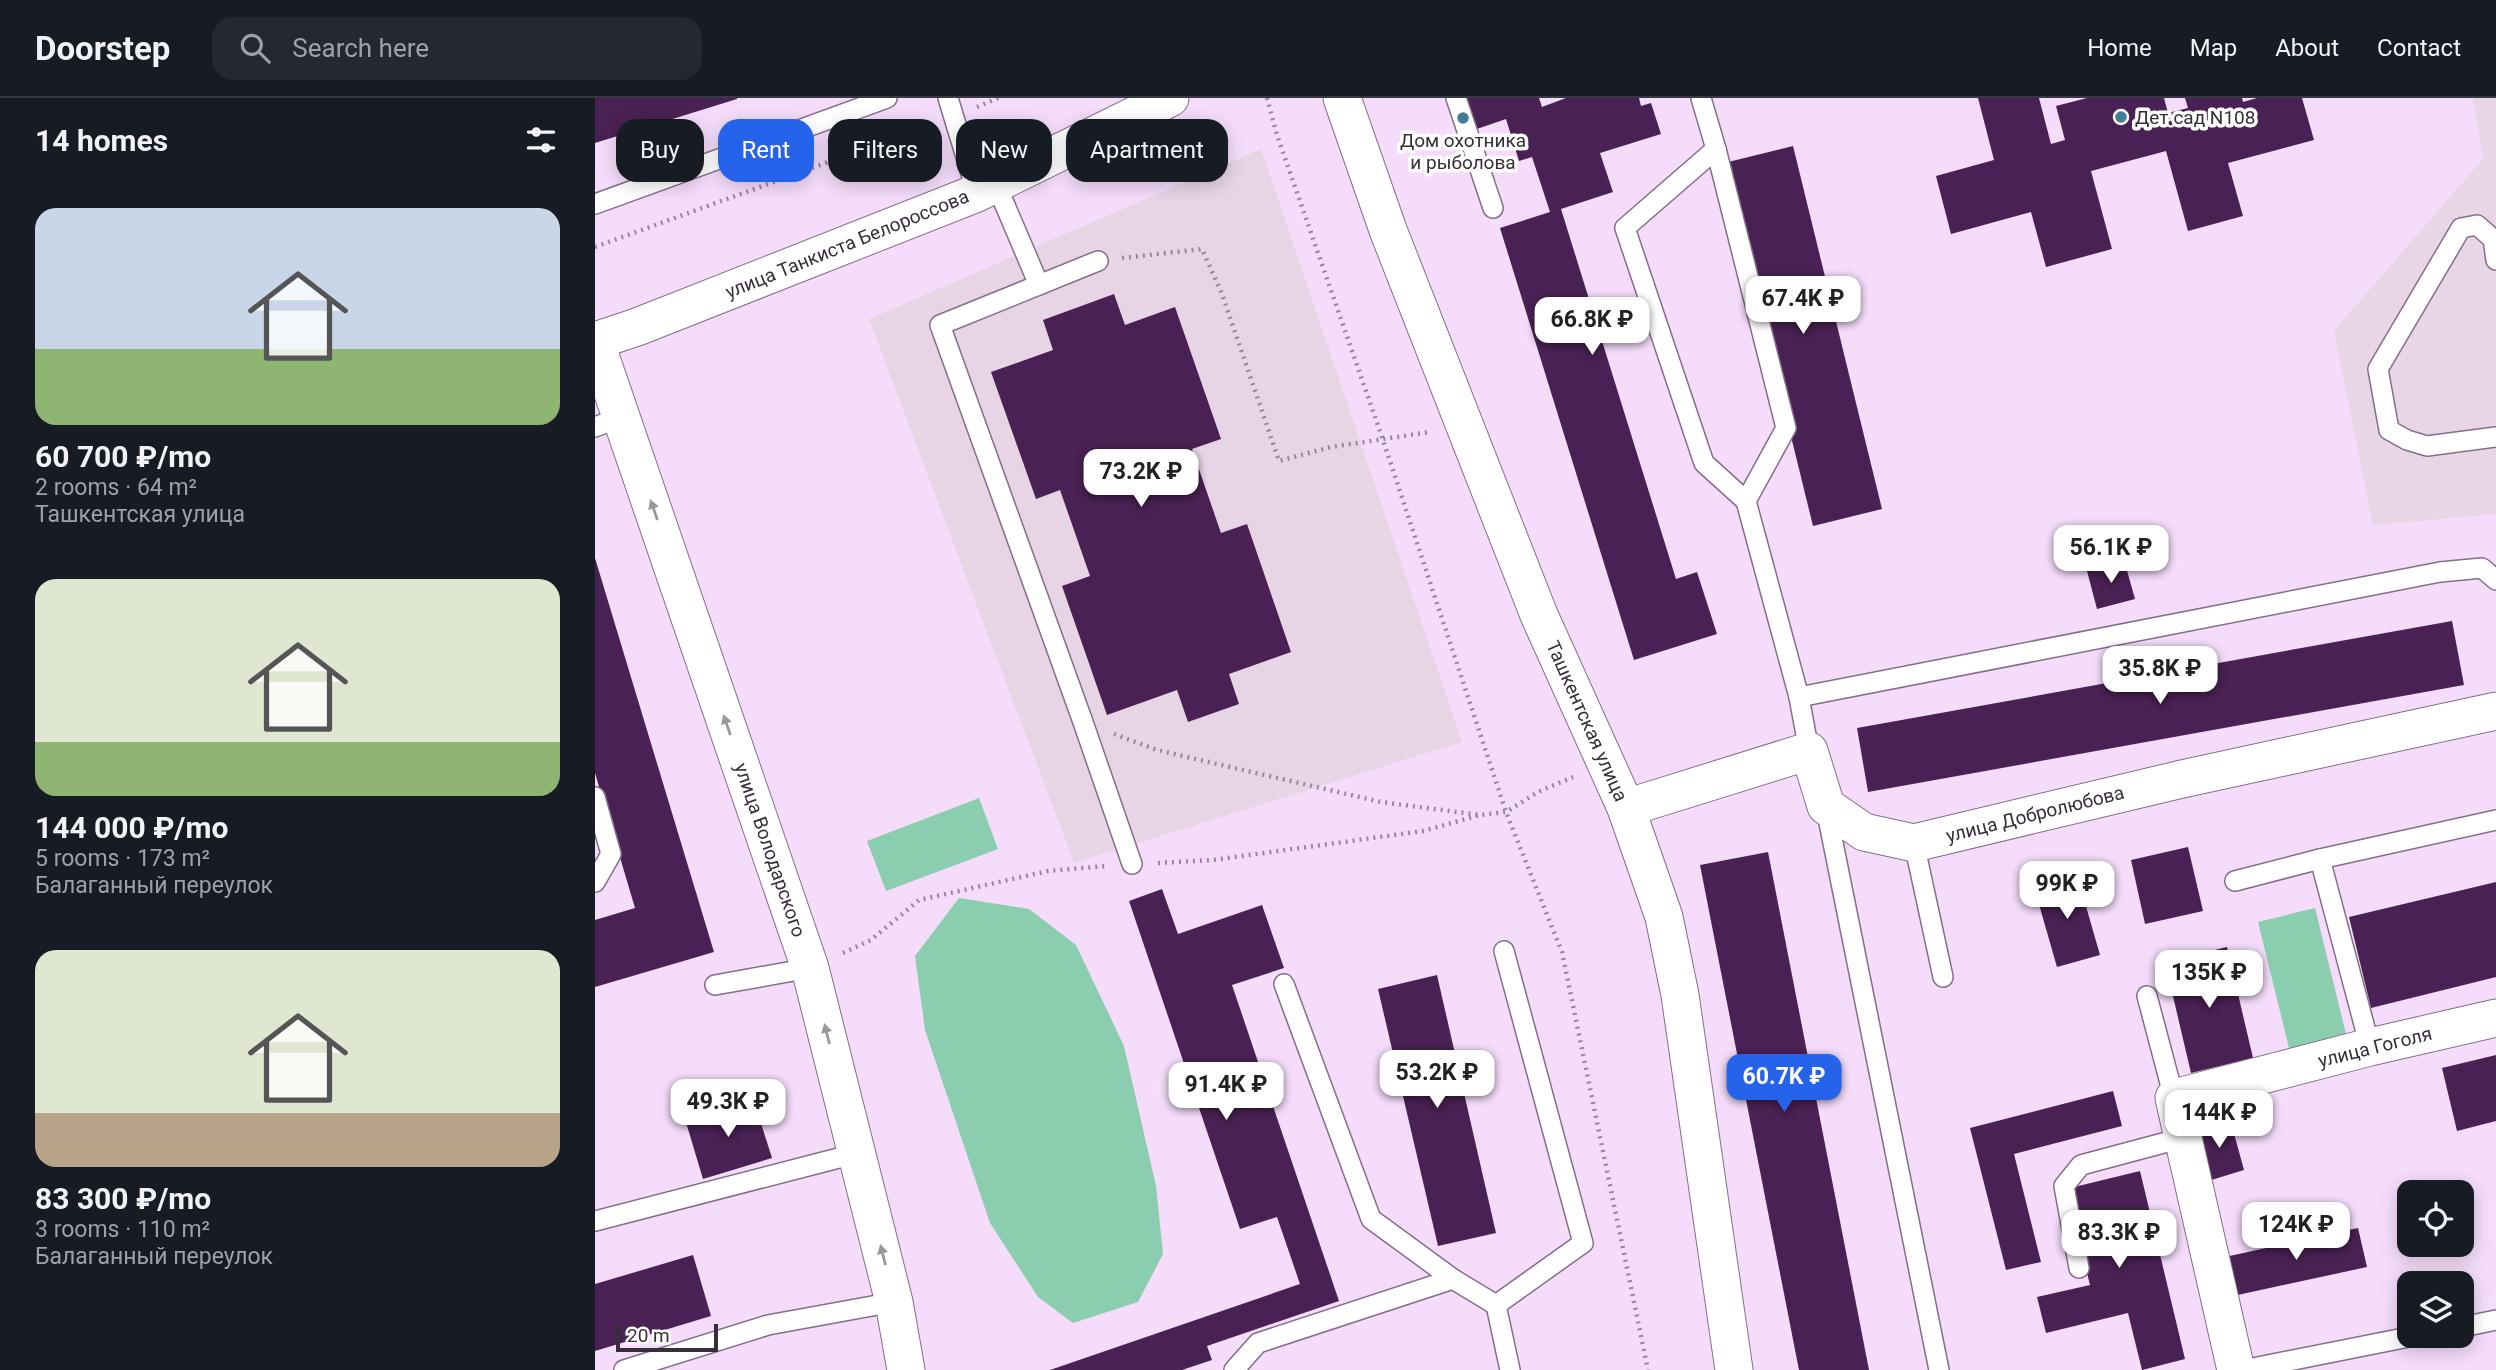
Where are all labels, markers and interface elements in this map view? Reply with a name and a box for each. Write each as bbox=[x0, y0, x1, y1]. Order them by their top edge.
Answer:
search box bbox=[212, 17, 702, 80]
text: Doorstep bbox=[35, 29, 170, 68]
icon: search bbox=[236, 29, 274, 67]
text: Search here bbox=[292, 33, 429, 63]
text: Home bbox=[2087, 34, 2152, 62]
text: Map bbox=[2190, 34, 2237, 62]
text: About bbox=[2275, 34, 2339, 62]
text: Contact bbox=[2377, 34, 2461, 62]
place label: Дет.сад N108 bbox=[2135, 106, 2255, 129]
marker: Дет.сад N108 bbox=[2113, 109, 2129, 125]
marker: Дом охотника и рыболова bbox=[1455, 110, 1471, 126]
chip: Buy bbox=[616, 119, 704, 182]
chip: Rent bbox=[718, 119, 814, 182]
chip: Filters bbox=[828, 119, 942, 182]
chip: New bbox=[956, 119, 1052, 182]
chip: Apartment bbox=[1066, 119, 1228, 182]
icon: filters bbox=[522, 121, 560, 159]
text: 14 homes bbox=[35, 123, 168, 158]
place label: Дом охотника и рыболова bbox=[1400, 129, 1526, 174]
street label: улица Танкиста Белороссова bbox=[722, 185, 972, 303]
icon: home bbox=[235, 253, 361, 379]
pin: 67.4K ₽ bbox=[1738, 276, 1868, 336]
text: 67.4K ₽ bbox=[1762, 285, 1844, 312]
pin: 66.8K ₽ bbox=[1527, 298, 1657, 357]
text: 66.8K ₽ bbox=[1551, 306, 1633, 333]
text: 60 700 ₽/mo bbox=[35, 439, 211, 474]
pin: 73.2K ₽ bbox=[1076, 450, 1206, 509]
text: 73.2K ₽ bbox=[1100, 458, 1182, 485]
text: 2 rooms · 64 m² bbox=[35, 474, 197, 501]
one-way arrow bbox=[648, 499, 659, 520]
text: Ташкентская улица bbox=[35, 501, 245, 528]
pin: 56.1K ₽ bbox=[2046, 526, 2176, 585]
text: 56.1K ₽ bbox=[2070, 534, 2152, 561]
icon: home bbox=[235, 624, 361, 750]
street label: Ташкентская улица bbox=[1541, 637, 1633, 805]
pin: 35.8K ₽ bbox=[2095, 646, 2225, 706]
text: 35.8K ₽ bbox=[2119, 655, 2201, 682]
one-way arrow bbox=[721, 714, 732, 735]
street label: улица Володарского bbox=[729, 760, 811, 940]
street label: улица Добролюбова bbox=[1944, 781, 2126, 847]
text: 144 000 ₽/mo bbox=[35, 810, 228, 845]
text: 5 rooms · 173 m² bbox=[35, 845, 210, 872]
pin: 99K ₽ bbox=[2018, 862, 2116, 921]
text: 99K ₽ bbox=[2036, 870, 2098, 897]
text: Балаганный переулок bbox=[35, 872, 273, 899]
pin: 135K ₽ bbox=[2152, 950, 2266, 1010]
text: 135K ₽ bbox=[2171, 959, 2247, 986]
icon: home bbox=[235, 995, 361, 1121]
street label: улица Гоголя bbox=[2316, 1022, 2434, 1072]
one-way arrow bbox=[821, 1023, 832, 1045]
pin: 53.2K ₽ bbox=[1372, 1051, 1502, 1110]
pin: 60.7K ₽ bbox=[1719, 1054, 1849, 1114]
text: 53.2K ₽ bbox=[1396, 1059, 1478, 1086]
pin: 91.4K ₽ bbox=[1161, 1062, 1291, 1122]
text: 60.7K ₽ bbox=[1743, 1063, 1825, 1090]
text: 91.4K ₽ bbox=[1185, 1071, 1267, 1098]
pin: 49.3K ₽ bbox=[663, 1080, 793, 1139]
text: 49.3K ₽ bbox=[687, 1088, 769, 1115]
pin: 144K ₽ bbox=[2162, 1090, 2276, 1150]
text: 144K ₽ bbox=[2181, 1099, 2257, 1126]
map controls bbox=[2397, 1180, 2474, 1348]
button: locate bbox=[2397, 1180, 2474, 1257]
text: 83 300 ₽/mo bbox=[35, 1181, 211, 1216]
pin: 124K ₽ bbox=[2239, 1202, 2353, 1262]
pin: 83.3K ₽ bbox=[2054, 1210, 2184, 1270]
text: 124K ₽ bbox=[2258, 1211, 2334, 1238]
text: 3 rooms · 110 m² bbox=[35, 1216, 210, 1243]
text: 83.3K ₽ bbox=[2078, 1219, 2160, 1246]
text: Балаганный переулок bbox=[35, 1243, 273, 1270]
one-way arrow bbox=[877, 1244, 888, 1266]
button: layers bbox=[2397, 1271, 2474, 1348]
scale bar bbox=[616, 1321, 717, 1353]
text: 20 m bbox=[627, 1324, 670, 1347]

